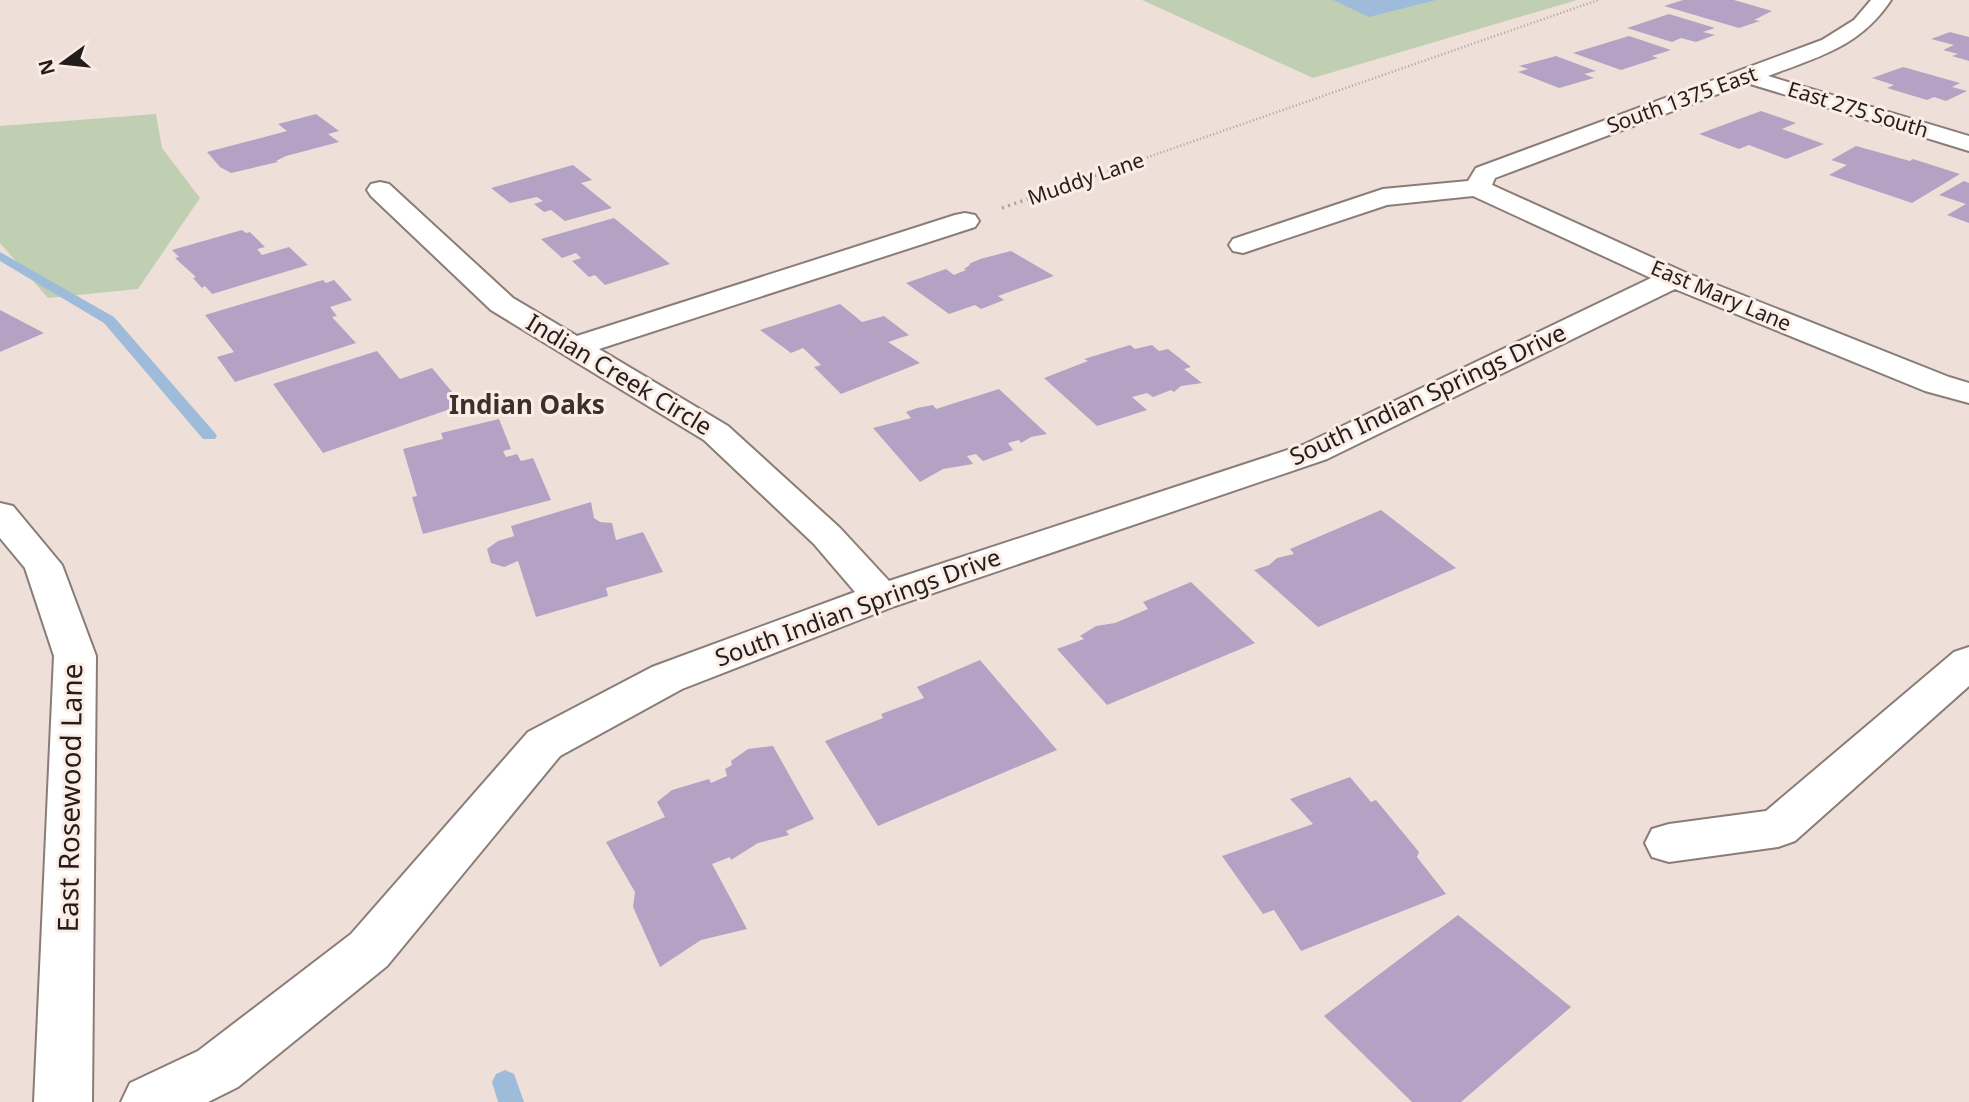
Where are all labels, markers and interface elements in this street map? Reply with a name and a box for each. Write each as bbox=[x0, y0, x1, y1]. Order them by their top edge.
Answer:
north arrow bbox=[28, 28, 98, 98]
text: N bbox=[32, 57, 61, 78]
street label: South 1375 East bbox=[1603, 59, 1761, 139]
street label: East 275 South bbox=[1784, 74, 1932, 144]
street label: Muddy Lane bbox=[1024, 145, 1148, 211]
street label: East Mary Lane bbox=[1647, 253, 1796, 337]
street label: Indian Creek Circle bbox=[521, 305, 719, 442]
street label: South Indian Springs Drive bbox=[1284, 315, 1571, 472]
district label: Indian Oaks bbox=[449, 386, 605, 422]
street label: South Indian Springs Drive bbox=[710, 540, 1005, 674]
street label: East Rosewood Lane bbox=[48, 663, 90, 933]

